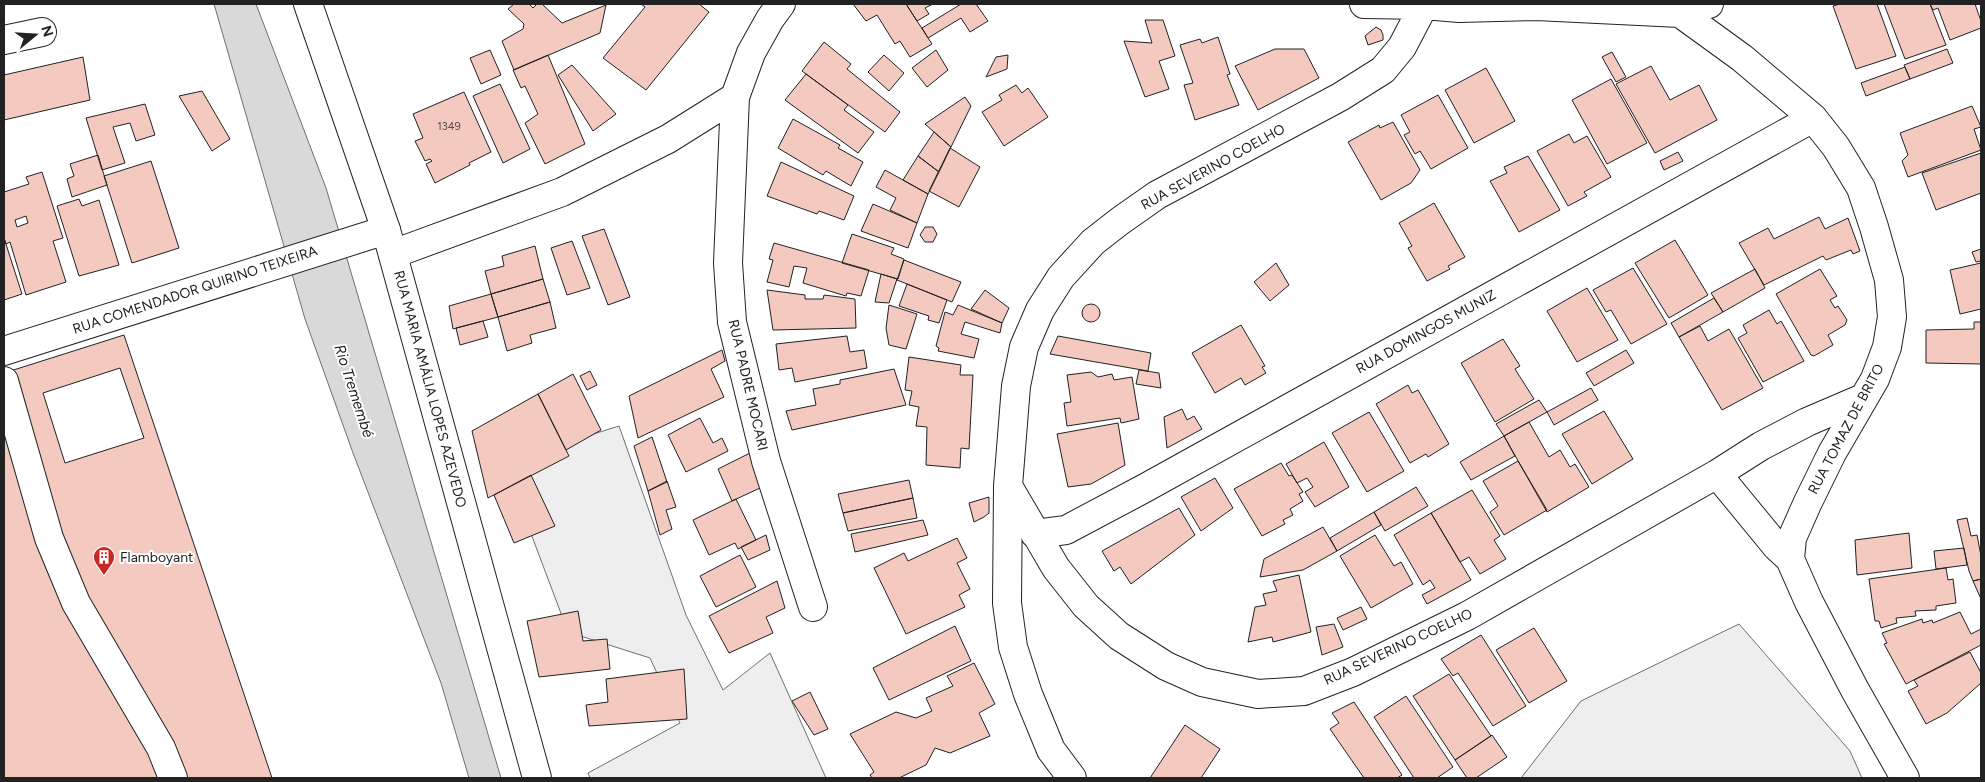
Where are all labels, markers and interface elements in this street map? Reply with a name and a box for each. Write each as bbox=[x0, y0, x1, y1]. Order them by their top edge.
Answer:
north arrow bbox=[10, 10, 60, 60]
text: N bbox=[37, 23, 57, 39]
house number: 1349 bbox=[437, 120, 461, 133]
street label: RUA SEVERINO COELHO bbox=[1138, 120, 1288, 214]
street label: RUA COMENDADOR QUIRINO TEIXEIRA bbox=[70, 242, 320, 338]
street label: RUA MARIA AMÁLIA LOPES AZEVEDO bbox=[390, 269, 470, 510]
street label: RUA DOMINGOS MUNIZ bbox=[1353, 286, 1499, 378]
street label: RUA PADRE MOCARI bbox=[725, 318, 771, 452]
water label: Rio Tremembé bbox=[330, 342, 378, 440]
street label: RUA TOMAZ DE BRITO bbox=[1804, 361, 1888, 497]
building icon: Flamboyant bbox=[92, 545, 116, 576]
place label: Flamboyant bbox=[120, 549, 193, 566]
street label: RUA SEVERINO COELHO bbox=[1321, 605, 1475, 689]

